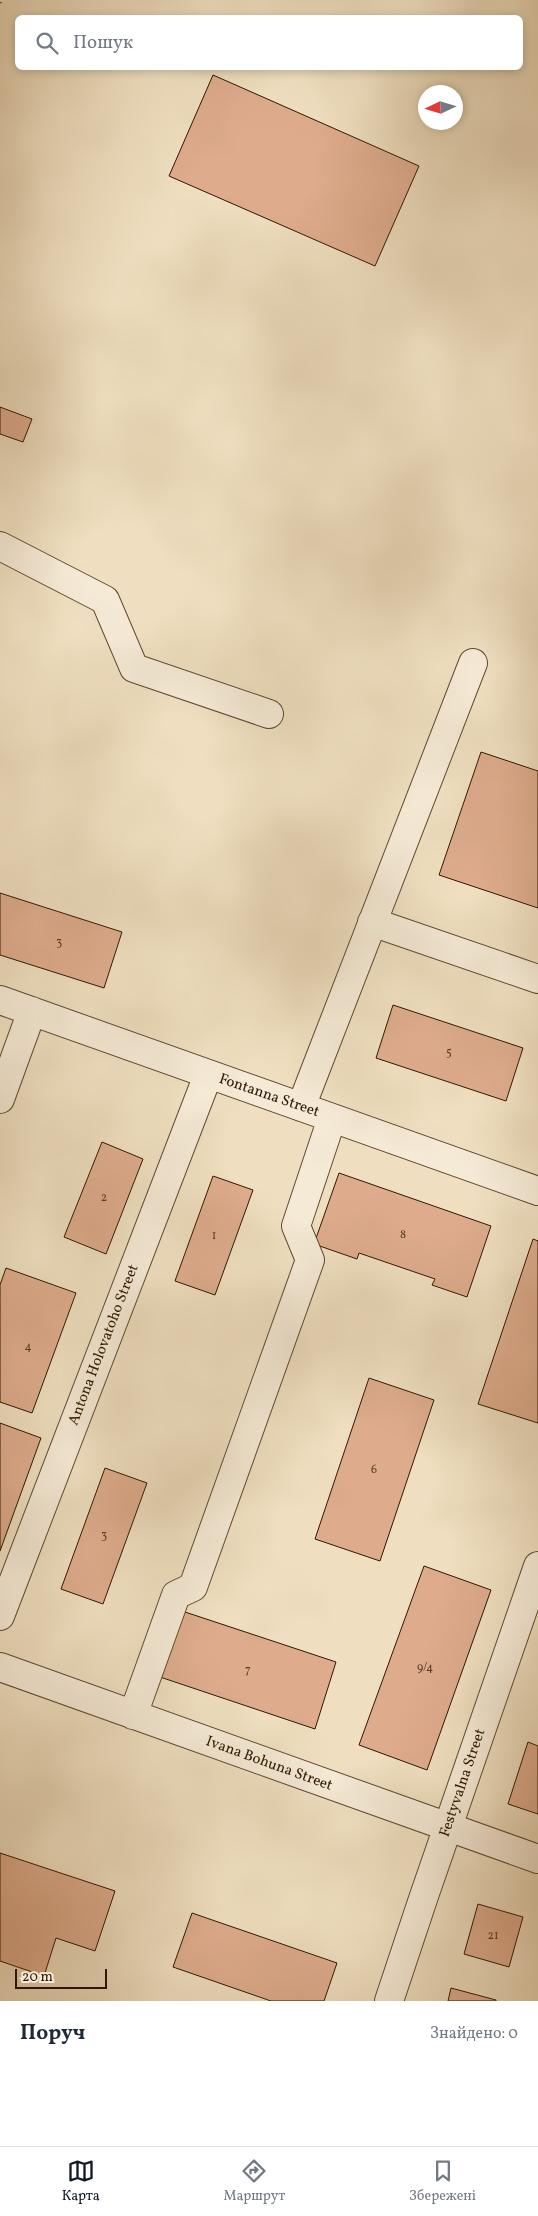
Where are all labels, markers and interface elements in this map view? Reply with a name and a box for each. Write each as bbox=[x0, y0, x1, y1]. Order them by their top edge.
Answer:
search box bbox=[15, 15, 523, 70]
icon: search bbox=[33, 29, 61, 57]
text: Пошук bbox=[73, 30, 133, 56]
north arrow bbox=[418, 85, 463, 130]
house number: 3 bbox=[56, 935, 62, 951]
house number: 5 bbox=[446, 1045, 452, 1061]
street label: Fontanna Street bbox=[216, 1069, 322, 1123]
house number: 2 bbox=[101, 1190, 107, 1206]
house number: 8 bbox=[400, 1227, 406, 1243]
house number: 1 bbox=[212, 1228, 216, 1244]
street label: Antona Holovatoho Street bbox=[64, 1261, 144, 1429]
house number: 4 bbox=[24, 1339, 32, 1355]
house number: 6 bbox=[371, 1462, 377, 1478]
house number: 3 bbox=[101, 1528, 107, 1544]
house number: 9/4 bbox=[417, 1660, 433, 1676]
house number: 7 bbox=[245, 1662, 251, 1678]
street label: Festyvalna Street bbox=[435, 1726, 491, 1840]
street label: Ivana Bohuna Street bbox=[203, 1731, 335, 1797]
house number: 21 bbox=[487, 1928, 499, 1944]
scale bar bbox=[15, 1966, 108, 1989]
text: 20 m bbox=[22, 1968, 53, 1987]
text: Поруч bbox=[20, 2019, 85, 2048]
text: Знайдено: 0 bbox=[430, 2023, 518, 2045]
tab: Карта bbox=[62, 2157, 100, 2206]
tab: Маршрут bbox=[224, 2157, 285, 2206]
tab: Збережені bbox=[409, 2157, 476, 2206]

